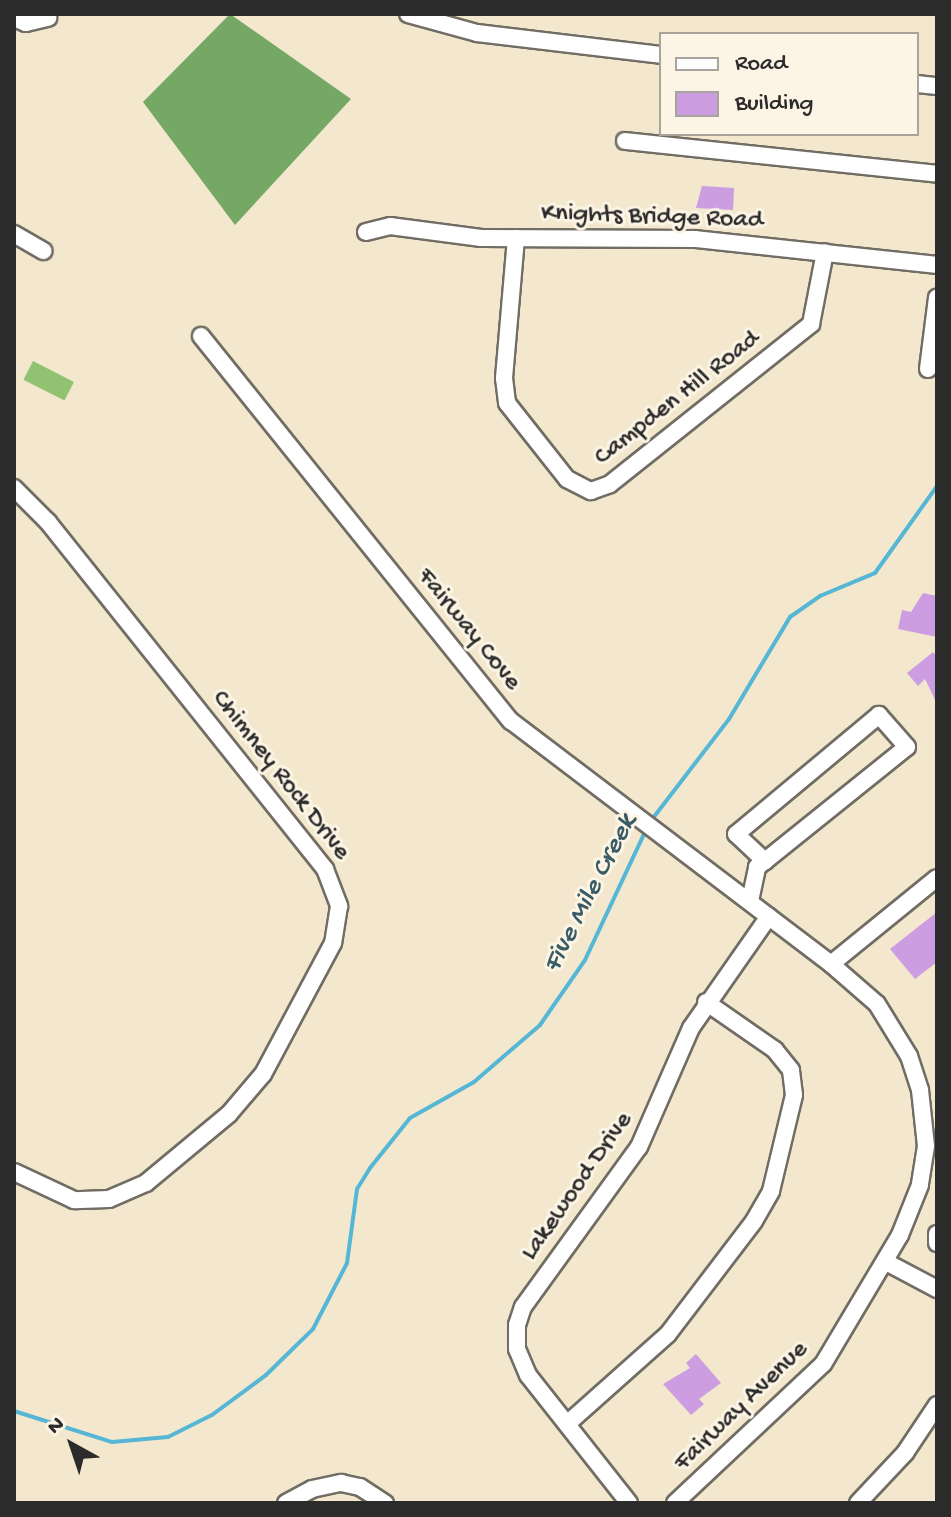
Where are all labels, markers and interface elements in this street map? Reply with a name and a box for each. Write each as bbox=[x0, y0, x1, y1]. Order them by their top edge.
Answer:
legend bbox=[659, 32, 919, 136]
text: Road bbox=[735, 50, 787, 79]
text: Building bbox=[735, 90, 813, 119]
street label: Knights Bridge Road bbox=[541, 199, 763, 237]
street label: Campden Hill Road bbox=[589, 325, 767, 473]
street label: Fairway Cove bbox=[409, 562, 527, 698]
street label: Chimney Rock Drive bbox=[204, 685, 356, 867]
water label: Five Mile Creek bbox=[537, 809, 645, 979]
street label: Lakewood Drive bbox=[515, 1107, 641, 1267]
street label: Fairway Avenue bbox=[668, 1335, 816, 1479]
north arrow bbox=[32, 1405, 112, 1485]
text: N bbox=[43, 1412, 70, 1441]

